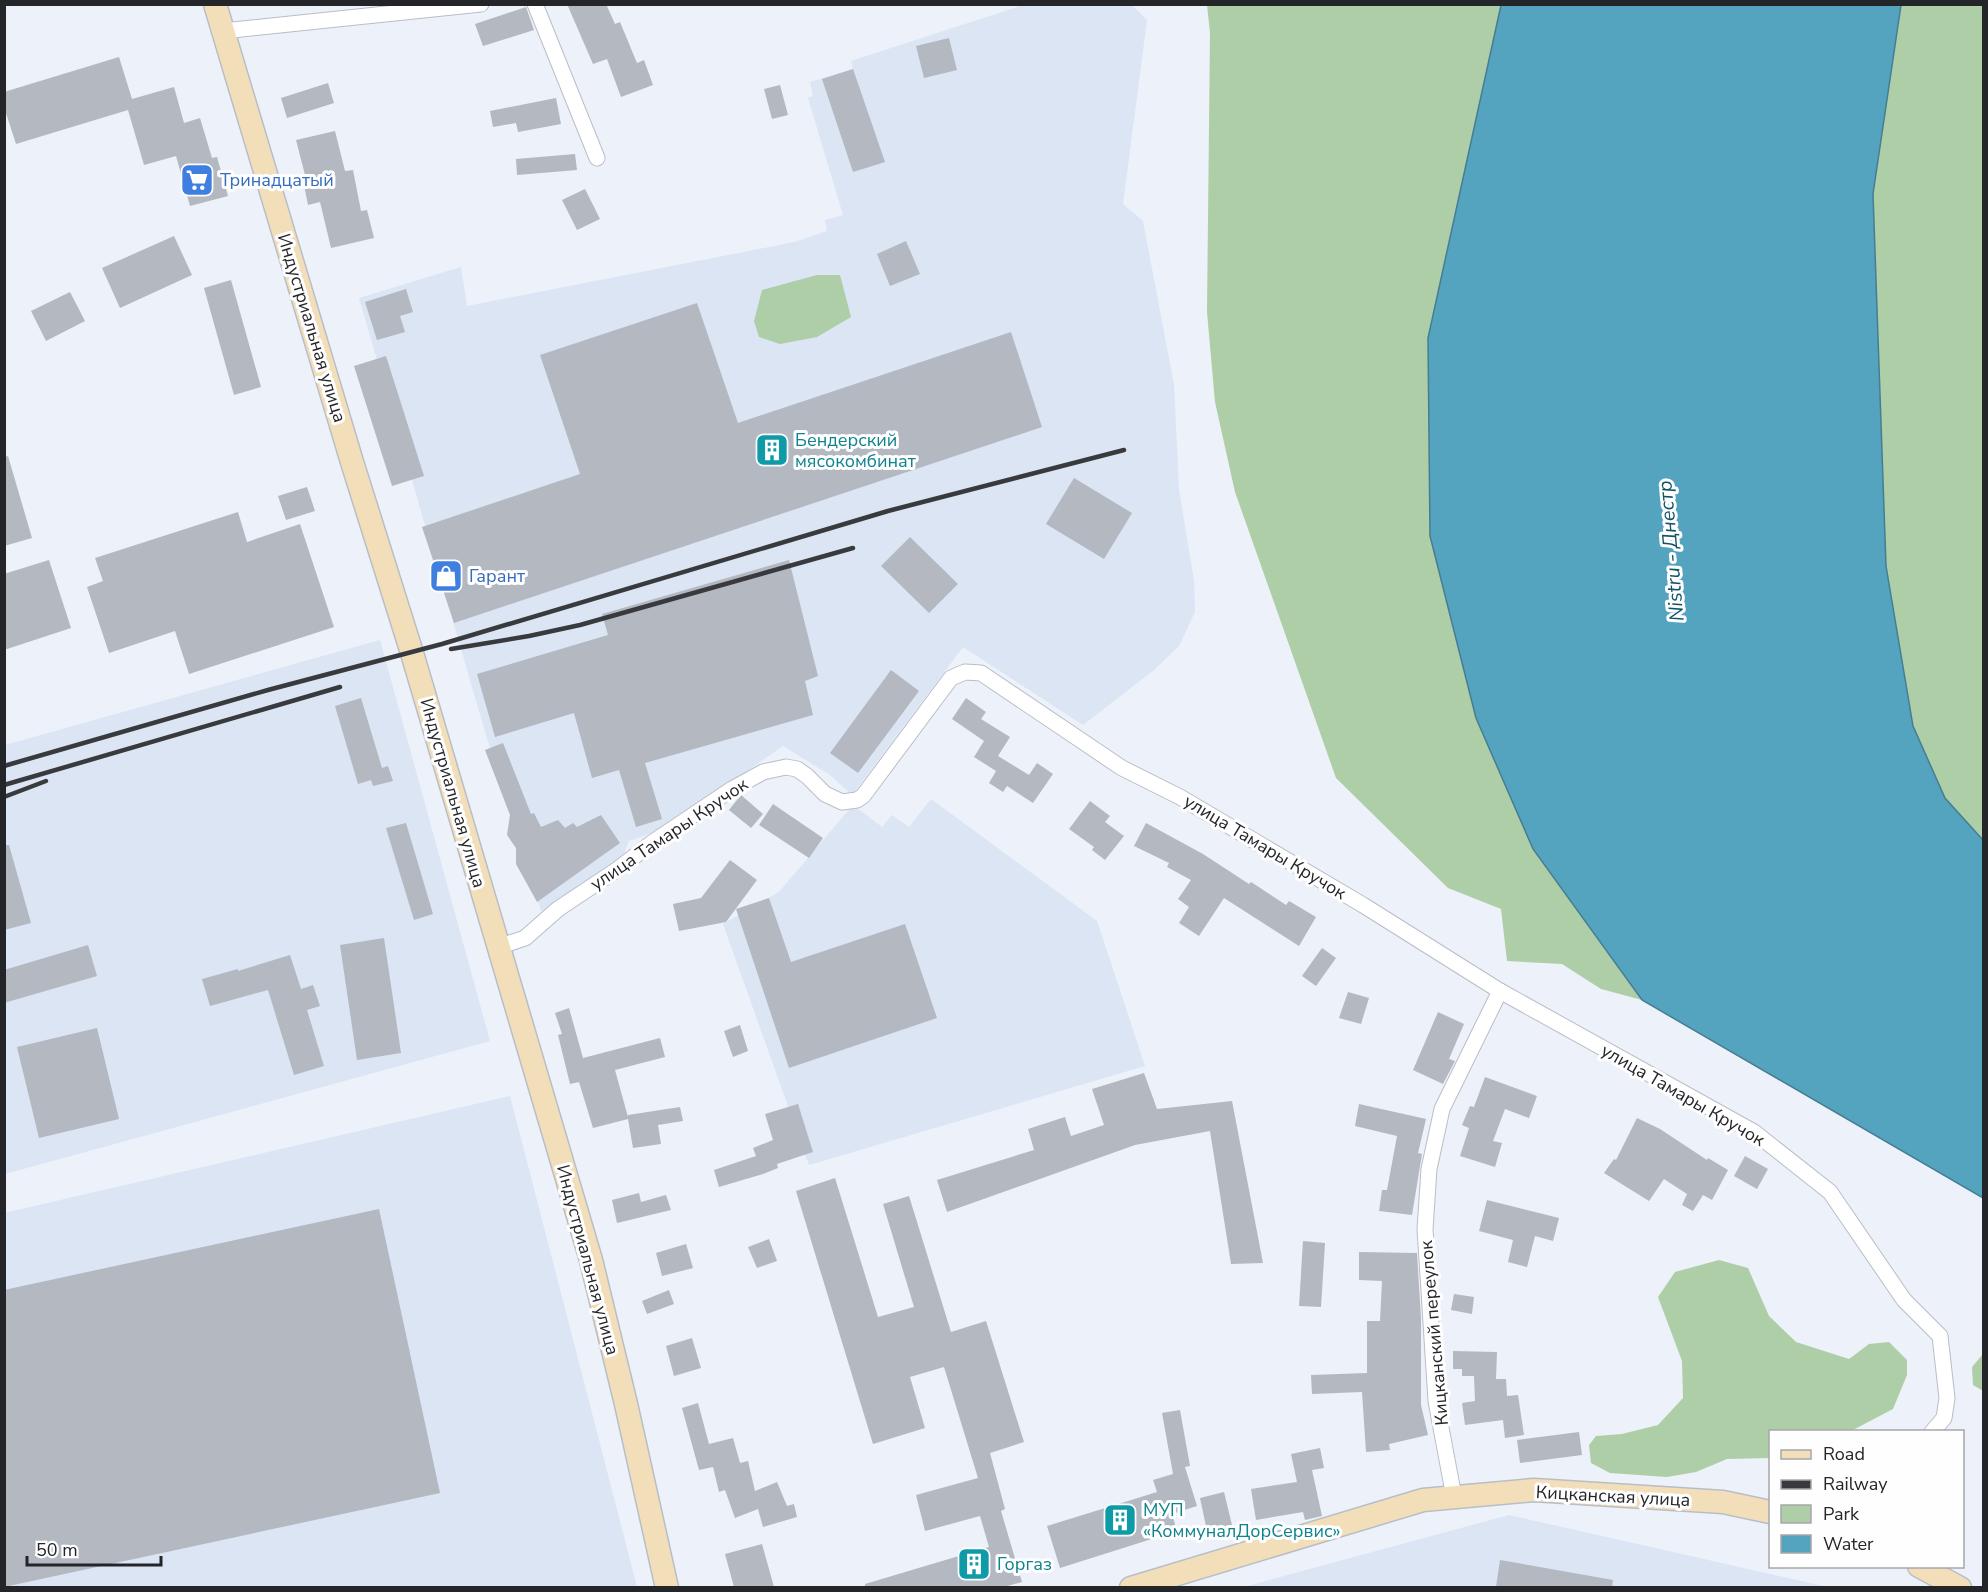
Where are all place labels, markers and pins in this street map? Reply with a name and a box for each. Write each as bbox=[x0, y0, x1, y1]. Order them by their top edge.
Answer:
supermarket icon: Тринадцатый bbox=[179, 162, 215, 198]
place label: Тринадцатый bbox=[220, 168, 334, 192]
place label: Бендерский мясокомбинат bbox=[795, 428, 916, 473]
building icon: Бендерский мясокомбинат bbox=[754, 432, 790, 468]
shop icon: Гарант bbox=[428, 558, 464, 594]
place label: Гарант bbox=[469, 564, 525, 588]
place label: МУП «КоммуналДорСервис» bbox=[1143, 1498, 1340, 1543]
building icon: МУП «КоммуналДорСервис» bbox=[1102, 1502, 1138, 1538]
building icon: Горгаз bbox=[956, 1546, 992, 1582]
place label: Горгаз bbox=[997, 1552, 1052, 1576]

